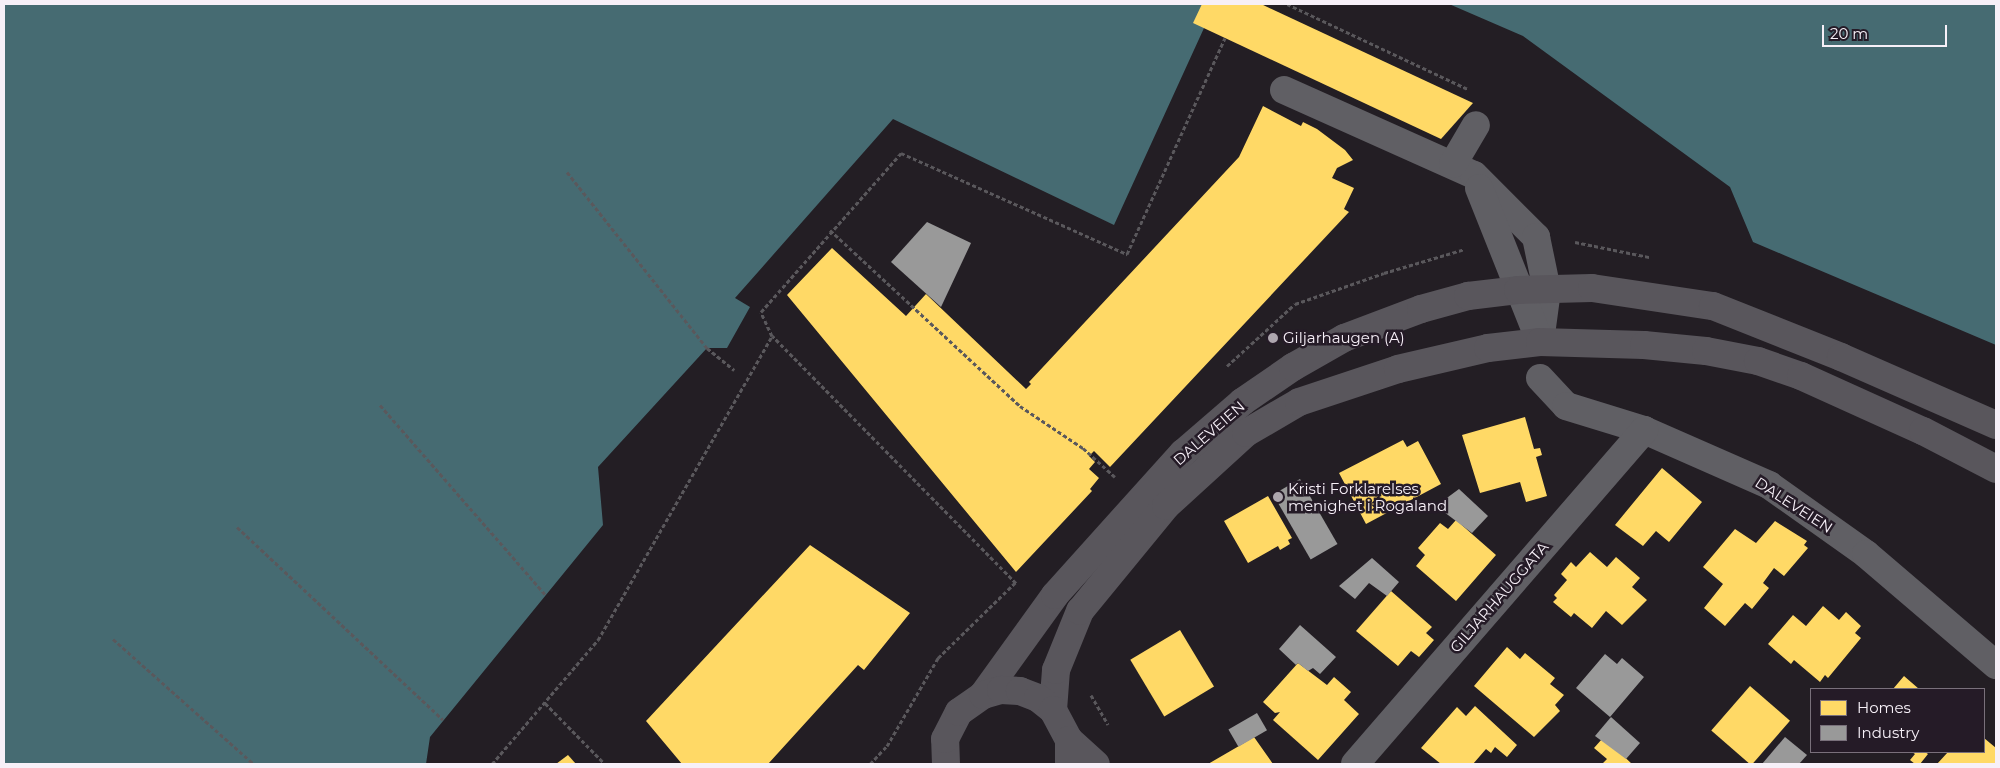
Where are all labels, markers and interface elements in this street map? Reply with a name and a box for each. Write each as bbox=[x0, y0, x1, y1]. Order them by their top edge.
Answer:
scale bar bbox=[1825, 15, 1950, 47]
text: 20 m bbox=[1830, 24, 1868, 43]
place label: Giljarhaugen (A) bbox=[1283, 329, 1405, 347]
marker: Giljarhaugen (A) bbox=[1267, 332, 1279, 344]
street label: DALEVEIEN bbox=[1170, 397, 1248, 469]
street label: DALEVEIEN bbox=[1752, 473, 1836, 537]
place label: Kristi Forklarelses menighet i Rogaland bbox=[1288, 479, 1447, 514]
marker: Kristi Forklarelses menighet i Rogaland bbox=[1272, 491, 1284, 503]
street label: GILJARHAUGGATA bbox=[1446, 538, 1552, 656]
legend bbox=[1810, 688, 1985, 753]
text: Homes bbox=[1857, 698, 1911, 717]
text: Industry bbox=[1857, 723, 1919, 742]

